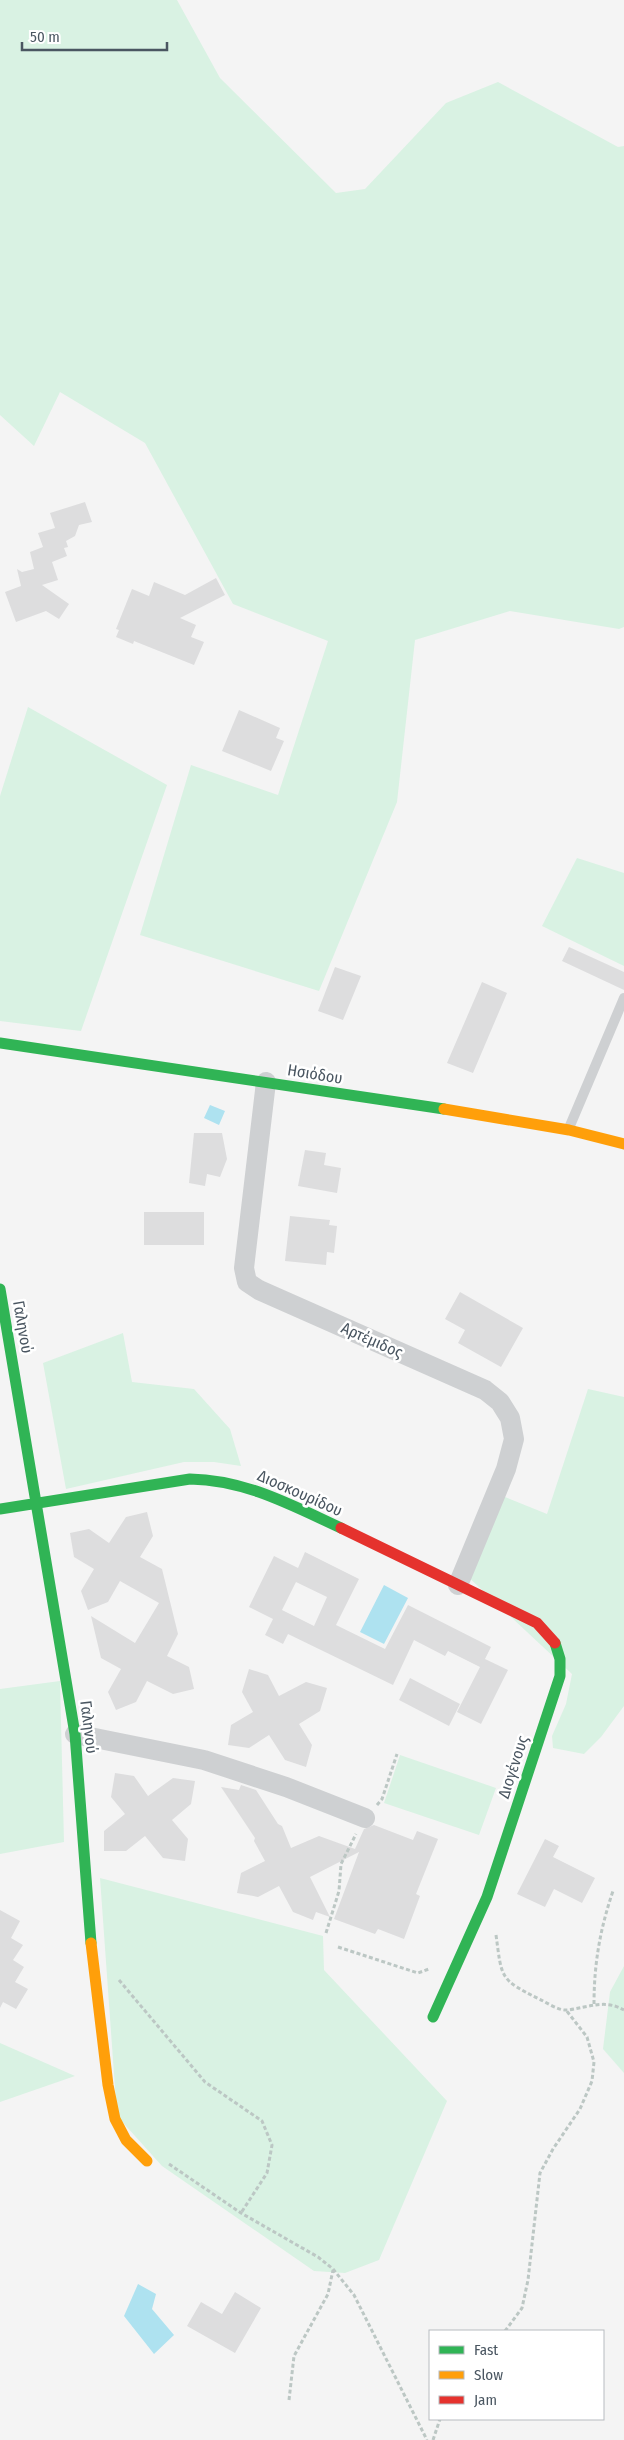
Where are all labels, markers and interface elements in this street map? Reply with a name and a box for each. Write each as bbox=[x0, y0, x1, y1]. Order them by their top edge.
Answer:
scale bar bbox=[22, 20, 168, 52]
text: 50 m bbox=[30, 28, 60, 46]
street label: Ησιόδου bbox=[286, 1060, 344, 1088]
street label: Γαληνού bbox=[9, 1299, 37, 1355]
street label: Αρτέμιδος bbox=[338, 1318, 406, 1362]
street label: Διοσκουρίδου bbox=[255, 1466, 345, 1520]
street label: Γαληνού bbox=[76, 1699, 102, 1755]
street label: Διογένους bbox=[494, 1733, 532, 1801]
legend bbox=[429, 2330, 604, 2420]
text: Fast bbox=[474, 2341, 498, 2359]
text: Slow bbox=[474, 2366, 503, 2384]
text: Jam bbox=[474, 2391, 497, 2409]

